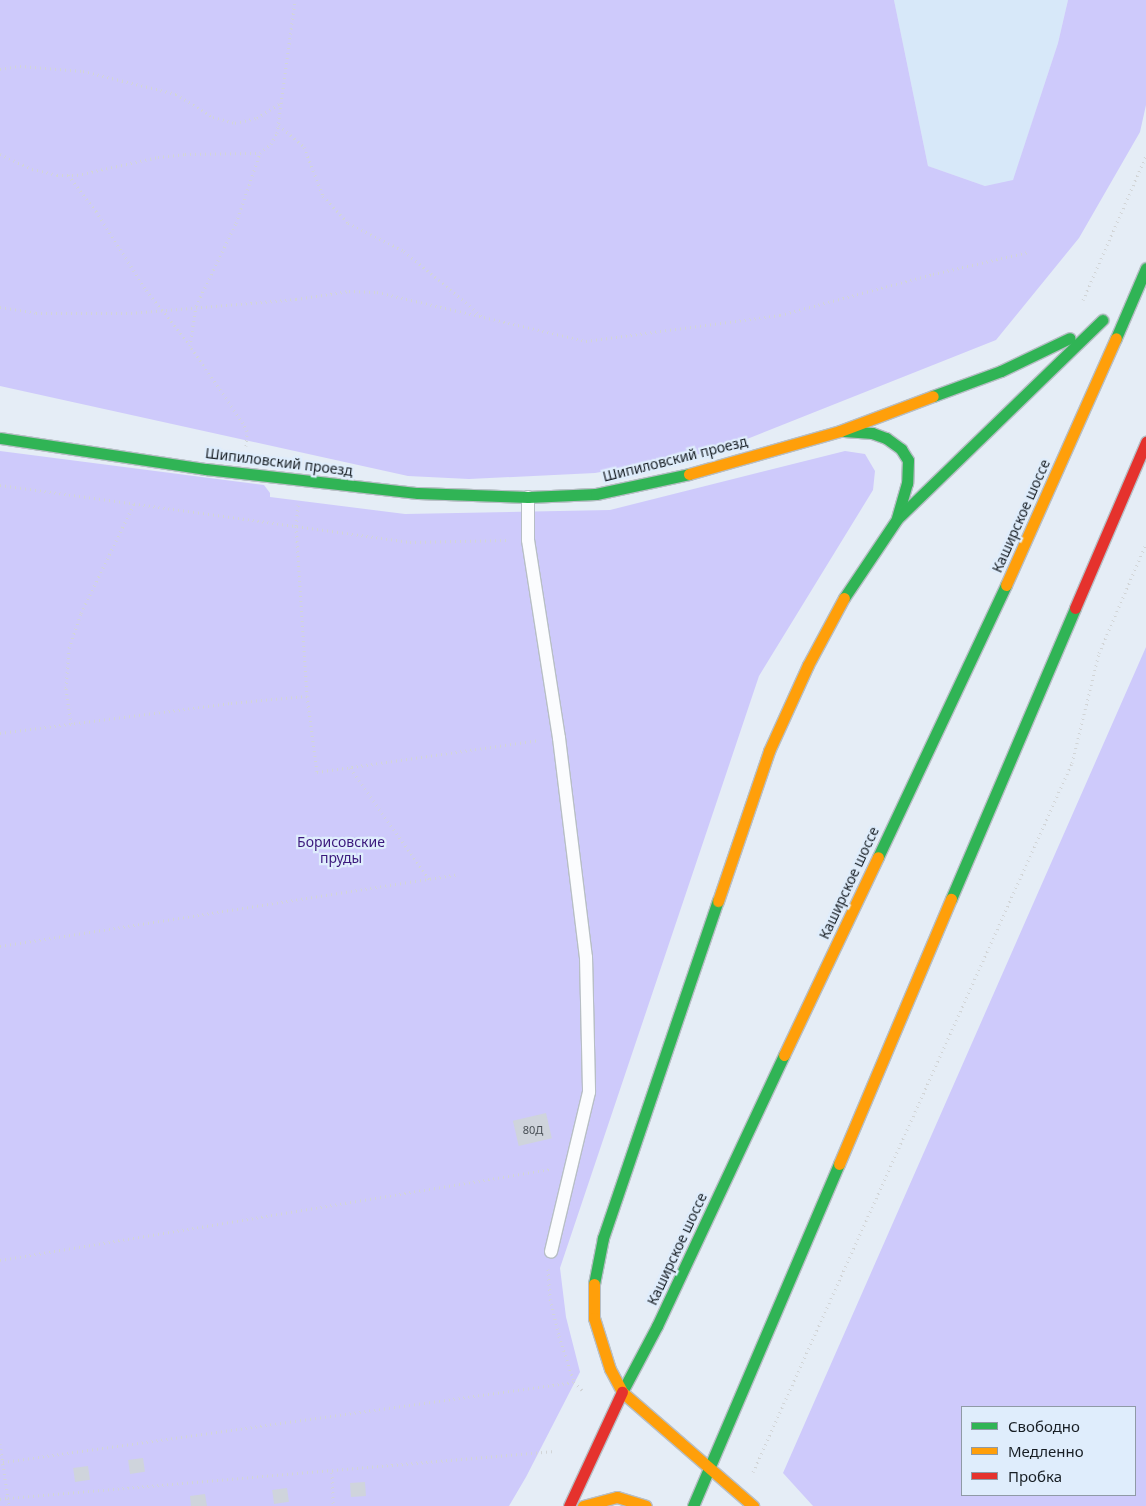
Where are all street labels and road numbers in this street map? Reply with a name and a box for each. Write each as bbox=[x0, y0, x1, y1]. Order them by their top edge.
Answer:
street label: Шипиловский проезд bbox=[601, 433, 749, 485]
street label: Шипиловский проезд bbox=[204, 445, 354, 479]
street label: Каширское шоссе bbox=[989, 457, 1053, 575]
street label: Каширское шоссе bbox=[816, 824, 882, 942]
street label: Каширское шоссе bbox=[644, 1190, 710, 1308]

